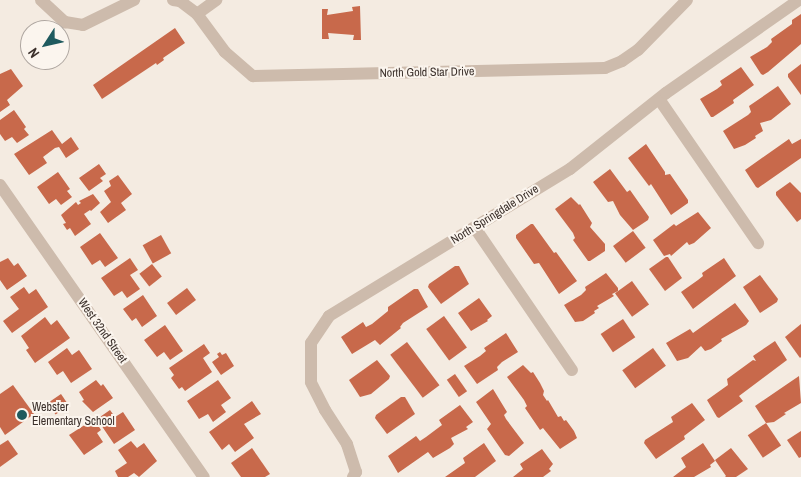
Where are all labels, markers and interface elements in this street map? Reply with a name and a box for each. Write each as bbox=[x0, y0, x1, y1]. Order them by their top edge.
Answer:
north arrow bbox=[20, 20, 70, 70]
text: N bbox=[24, 44, 43, 62]
street label: North Gold Star Drive bbox=[380, 65, 474, 81]
street label: North Springdale Drive bbox=[449, 182, 541, 248]
street label: West 32nd Street bbox=[74, 296, 130, 366]
place label: Webster Elementary School bbox=[32, 401, 115, 429]
marker: Webster Elementary School bbox=[16, 409, 28, 421]

